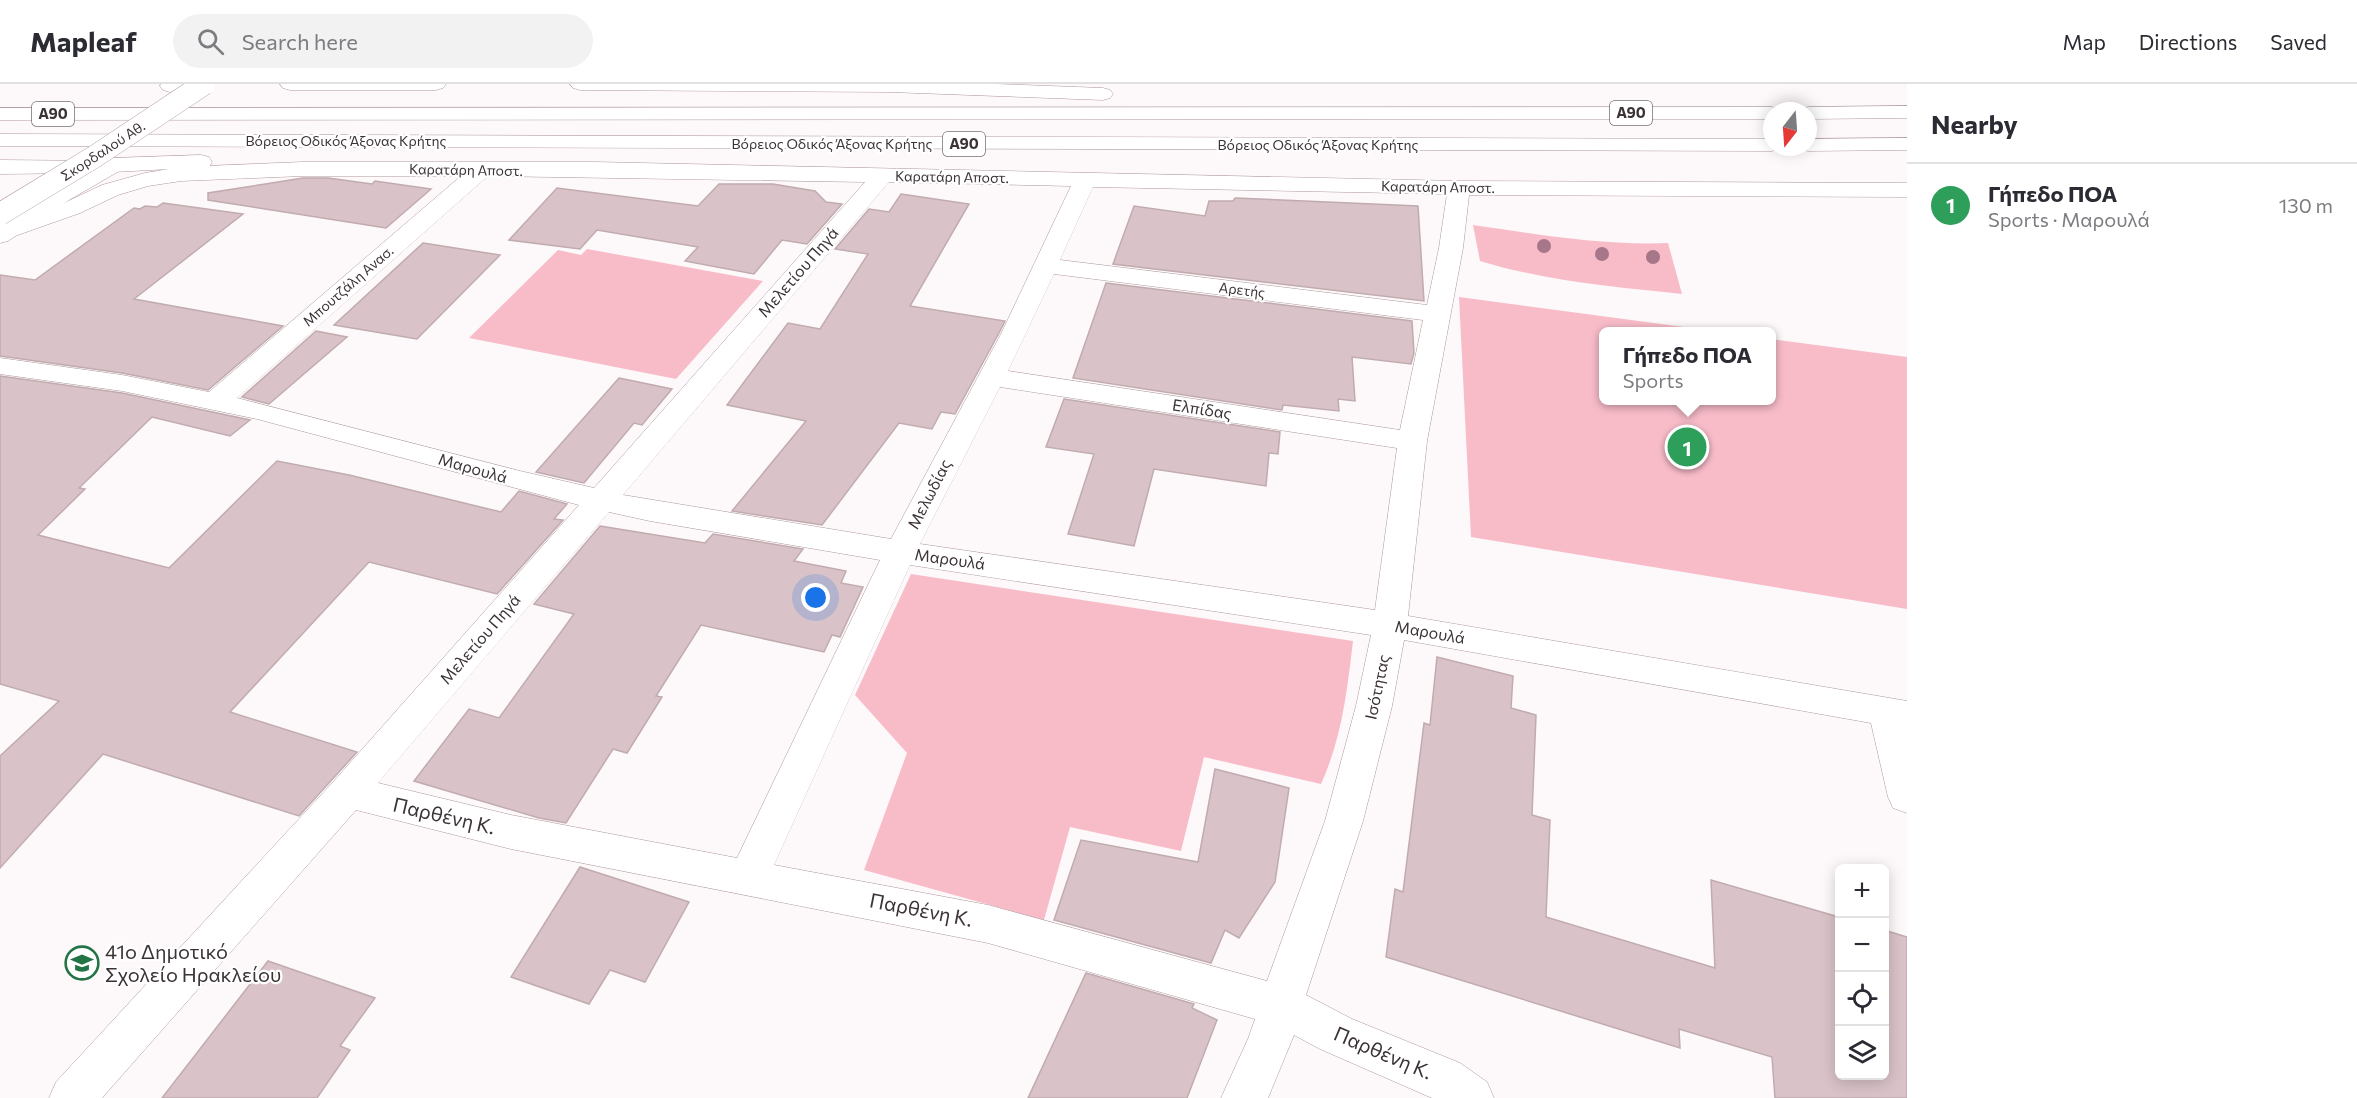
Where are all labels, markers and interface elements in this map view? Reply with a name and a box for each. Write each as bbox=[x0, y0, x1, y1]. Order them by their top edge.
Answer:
search box bbox=[173, 14, 593, 68]
text: Mapleaf bbox=[30, 24, 137, 58]
icon: search bbox=[194, 25, 227, 58]
text: Search here bbox=[242, 28, 358, 55]
text: Map bbox=[2063, 29, 2106, 54]
text: Directions bbox=[2139, 29, 2237, 54]
text: Saved bbox=[2270, 29, 2327, 54]
road number: Α90 bbox=[1610, 101, 1652, 125]
road number: Α90 bbox=[32, 102, 74, 126]
north arrow bbox=[1763, 102, 1817, 156]
text: Nearby bbox=[1931, 108, 2018, 139]
street label: Σκορδαλού Αθ. bbox=[57, 117, 148, 184]
street label: Βόρειος Οδικός Άξονας Κρήτης bbox=[246, 132, 446, 149]
road number: Α90 bbox=[943, 132, 985, 156]
street label: Βόρειος Οδικός Άξονας Κρήτης bbox=[732, 135, 932, 152]
street label: Βόρειος Οδικός Άξονας Κρήτης bbox=[1218, 136, 1418, 153]
street label: Καρατάρη Αποστ. bbox=[409, 160, 523, 179]
street label: Καρατάρη Αποστ. bbox=[895, 167, 1009, 186]
street label: Καρατάρη Αποστ. bbox=[1381, 177, 1495, 196]
text: Γήπεδο ΠΟΑ bbox=[1988, 180, 2117, 207]
text: 1 bbox=[1946, 193, 1955, 217]
text: 130 m bbox=[2279, 193, 2333, 217]
text: Sports · Μαρουλά bbox=[1988, 207, 2150, 231]
street label: Μελετίου Πηγά bbox=[754, 223, 842, 320]
street label: Μπουτζάλη Ανασ. bbox=[299, 242, 396, 330]
street label: Αρετής bbox=[1218, 278, 1266, 301]
popup bbox=[1599, 327, 1776, 405]
text: Γήπεδο ΠΟΑ bbox=[1623, 341, 1752, 368]
text: Sports bbox=[1623, 368, 1684, 392]
street label: Ελπίδας bbox=[1171, 394, 1233, 423]
pin: 1 bbox=[1668, 424, 1706, 470]
street label: Μαρουλά bbox=[436, 449, 510, 486]
street label: Μελωδίας bbox=[903, 456, 954, 532]
street label: Μαρουλά bbox=[914, 544, 986, 573]
your location bbox=[801, 583, 830, 612]
street label: Μελετίου Πηγά bbox=[436, 590, 524, 687]
street label: Μαρουλά bbox=[1394, 616, 1467, 647]
street label: Ισότητας bbox=[1360, 653, 1393, 721]
street label: Παρθένη Κ. bbox=[391, 792, 498, 838]
map controls bbox=[1835, 864, 1889, 1080]
button: + bbox=[1835, 864, 1889, 918]
street label: Παρθένη Κ. bbox=[868, 887, 975, 931]
button: − bbox=[1835, 918, 1889, 972]
place label: 41ο Δημοτικό Σχολείο Ηρακλείου bbox=[105, 939, 281, 986]
school or university icon: 41ο Δημοτικό Σχολείο Ηρακλείου bbox=[64, 945, 100, 981]
button: locate bbox=[1835, 972, 1889, 1026]
street label: Παρθένη Κ. bbox=[1331, 1021, 1436, 1083]
button: layers bbox=[1835, 1026, 1889, 1080]

